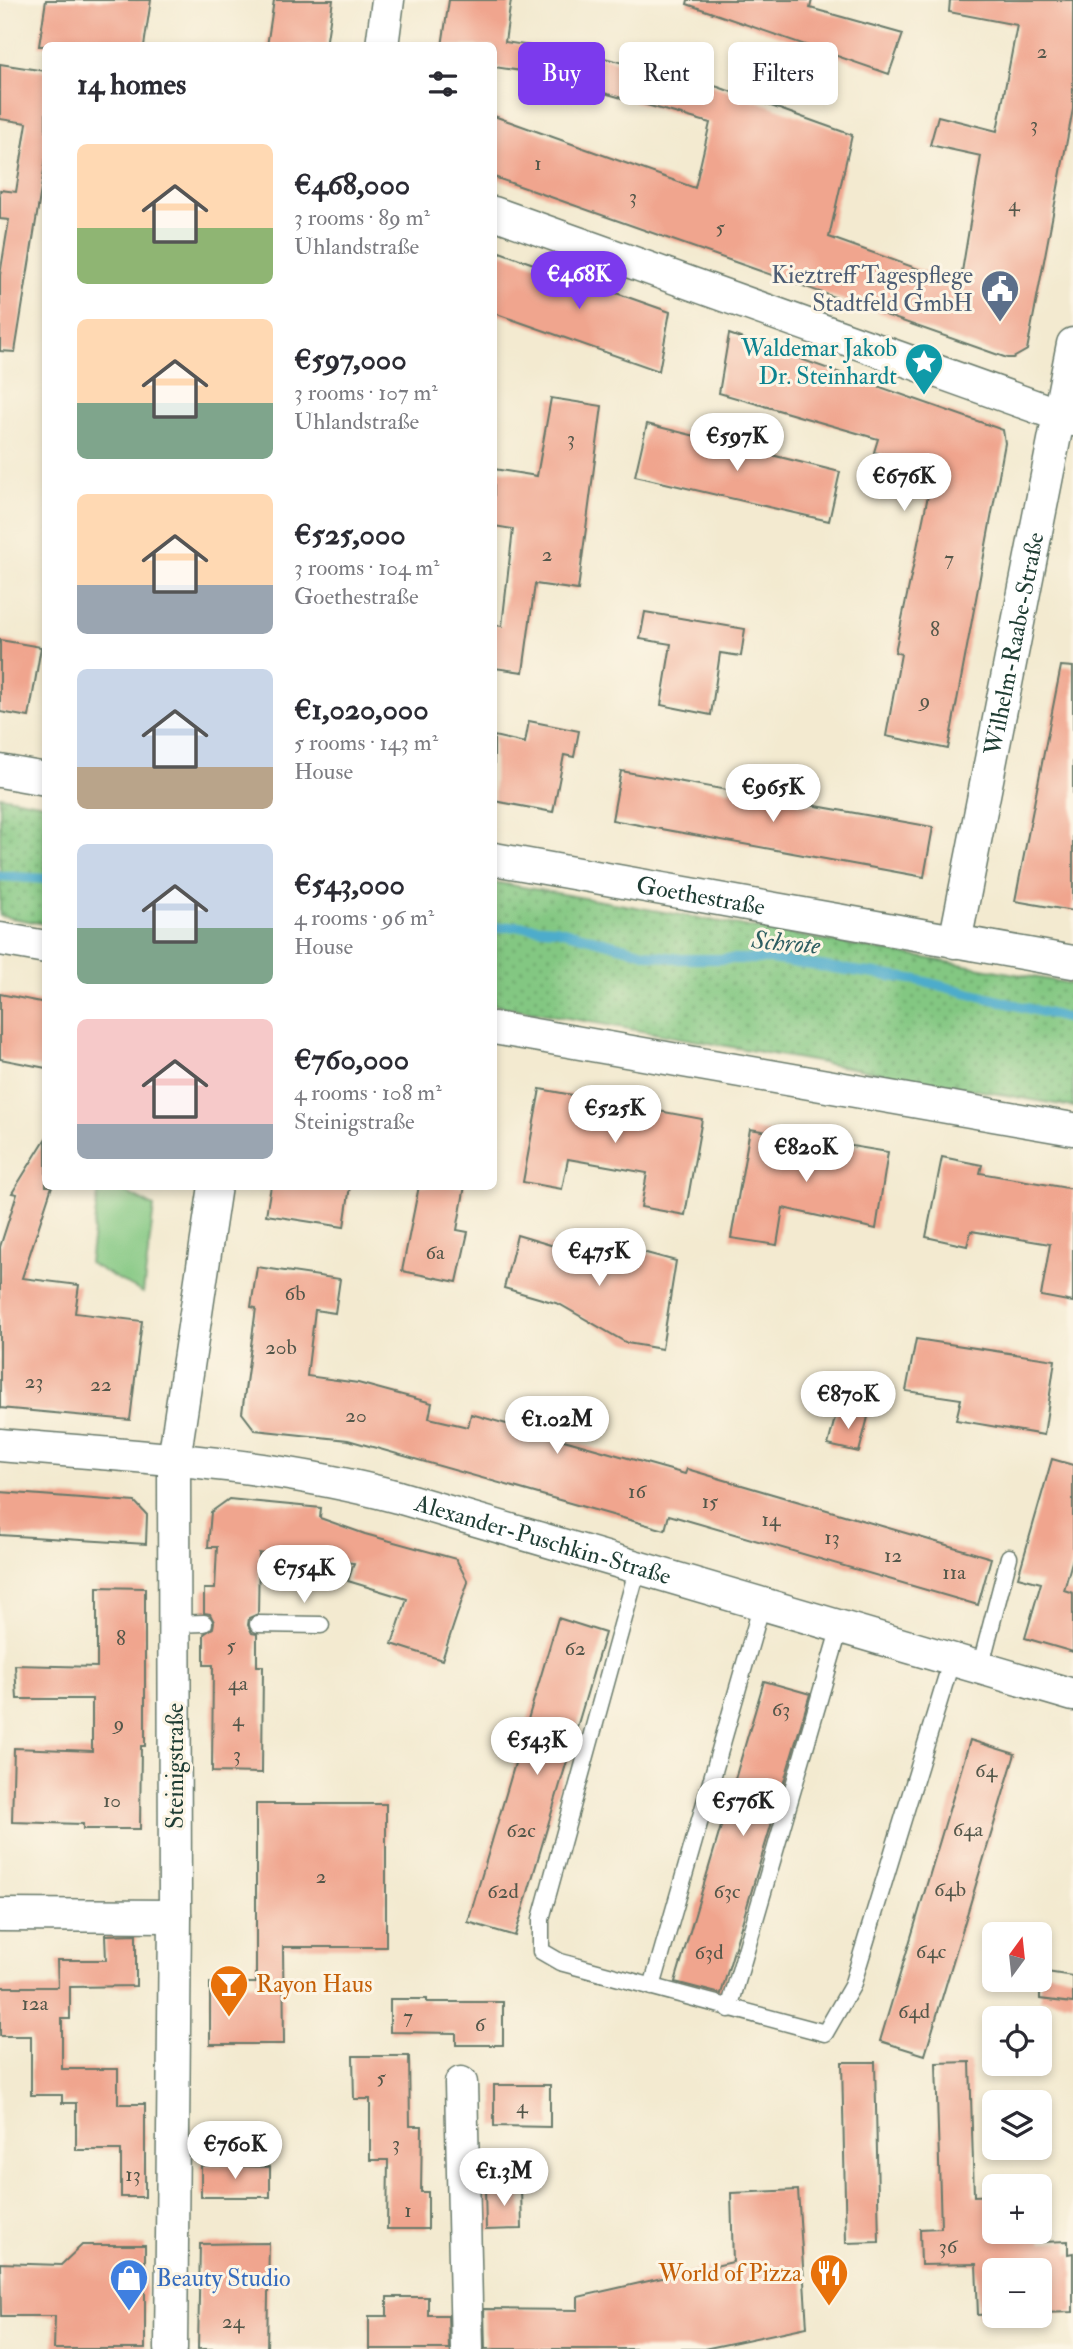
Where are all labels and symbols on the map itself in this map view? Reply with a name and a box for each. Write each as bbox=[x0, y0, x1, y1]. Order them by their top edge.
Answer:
house number: 2 bbox=[1037, 38, 1047, 65]
house number: 3 bbox=[1030, 111, 1038, 138]
house number: 1 bbox=[534, 150, 542, 177]
house number: 3 bbox=[629, 183, 637, 210]
house number: 4 bbox=[1008, 191, 1021, 218]
house number: 5 bbox=[715, 214, 725, 241]
pin: €468K bbox=[530, 252, 628, 311]
place label: Kieztreff Tagespflege Stadtfeld GmbH bbox=[771, 260, 973, 319]
public building icon: Kieztreff Tagespflege Stadtfeld GmbH bbox=[979, 268, 1021, 323]
place label: Waldemar Jakob Dr. Steinhardt bbox=[740, 333, 897, 392]
place icon: Waldemar Jakob Dr. Steinhardt bbox=[903, 341, 945, 396]
pin: €597K bbox=[688, 414, 786, 473]
house number: 3 bbox=[567, 425, 575, 452]
pin: €676K bbox=[855, 454, 953, 513]
street label: Wilhelm-Raabe-Straße bbox=[977, 530, 1051, 759]
house number: 2 bbox=[542, 541, 552, 568]
house number: 7 bbox=[944, 545, 954, 572]
house number: 8 bbox=[930, 616, 940, 643]
house number: 9 bbox=[918, 687, 930, 714]
pin: €965K bbox=[724, 764, 822, 824]
street label: Goethestraße bbox=[634, 870, 767, 923]
water label: Schrote bbox=[749, 924, 822, 962]
pin: €525K bbox=[566, 1086, 664, 1145]
pin: €820K bbox=[757, 1124, 855, 1184]
pin: €475K bbox=[550, 1228, 648, 1288]
house number: 6a bbox=[425, 1239, 445, 1266]
house number: 6b bbox=[285, 1280, 305, 1307]
house number: 20b bbox=[265, 1334, 297, 1361]
house number: 23 bbox=[25, 1368, 43, 1395]
house number: 22 bbox=[90, 1371, 112, 1398]
pin: €870K bbox=[799, 1372, 897, 1431]
pin: €1.02M bbox=[500, 1396, 614, 1456]
house number: 20 bbox=[345, 1402, 367, 1429]
house number: 16 bbox=[628, 1478, 647, 1505]
street label: Alexander-Puschkin-Straße bbox=[410, 1487, 675, 1592]
house number: 15 bbox=[702, 1488, 719, 1515]
house number: 14 bbox=[762, 1506, 782, 1533]
house number: 13 bbox=[824, 1524, 840, 1551]
house number: 12 bbox=[884, 1542, 902, 1569]
pin: €754K bbox=[255, 1546, 353, 1605]
house number: 11a bbox=[942, 1559, 966, 1586]
house number: 8 bbox=[116, 1625, 126, 1652]
house number: 5 bbox=[226, 1632, 236, 1659]
house number: 62 bbox=[564, 1635, 586, 1662]
house number: 4a bbox=[228, 1670, 248, 1697]
house number: 63 bbox=[772, 1696, 790, 1723]
street label: Steinigstraße bbox=[160, 1703, 191, 1829]
house number: 4 bbox=[232, 1706, 245, 1733]
house number: 9 bbox=[112, 1710, 124, 1737]
pin: €543K bbox=[488, 1718, 586, 1777]
house number: 3 bbox=[233, 1741, 241, 1768]
house number: 64 bbox=[975, 1757, 999, 1784]
pin: €576K bbox=[694, 1778, 792, 1838]
house number: 10 bbox=[103, 1787, 121, 1814]
house number: 64a bbox=[953, 1816, 984, 1843]
house number: 62c bbox=[506, 1817, 536, 1844]
house number: 2 bbox=[316, 1863, 326, 1890]
house number: 64b bbox=[934, 1876, 966, 1903]
house number: 62d bbox=[487, 1878, 519, 1905]
house number: 63c bbox=[713, 1878, 741, 1905]
north arrow bbox=[982, 1922, 1052, 1992]
house number: 64c bbox=[916, 1938, 947, 1965]
house number: 63d bbox=[695, 1939, 724, 1966]
bar icon: Rayon Haus bbox=[208, 1963, 250, 2018]
place label: Rayon Haus bbox=[256, 1969, 372, 2000]
house number: 12a bbox=[22, 1990, 49, 2017]
house number: 64d bbox=[898, 1998, 931, 2025]
house number: 7 bbox=[403, 2003, 413, 2030]
house number: 6 bbox=[475, 2011, 487, 2038]
house number: 5 bbox=[376, 2064, 386, 2091]
house number: 4 bbox=[516, 2093, 529, 2120]
pin: €760K bbox=[186, 2122, 284, 2181]
house number: 3 bbox=[392, 2130, 400, 2157]
pin: €1.3M bbox=[455, 2148, 553, 2208]
house number: 13 bbox=[125, 2161, 141, 2188]
house number: 1 bbox=[404, 2197, 412, 2224]
house number: 36 bbox=[939, 2233, 959, 2260]
restaurant icon: World of Pizza bbox=[808, 2252, 850, 2307]
shop icon: Beauty Studio bbox=[108, 2257, 150, 2312]
place label: World of Pizza bbox=[658, 2258, 803, 2289]
place label: Beauty Studio bbox=[156, 2263, 291, 2294]
house number: 24 bbox=[222, 2308, 246, 2335]

